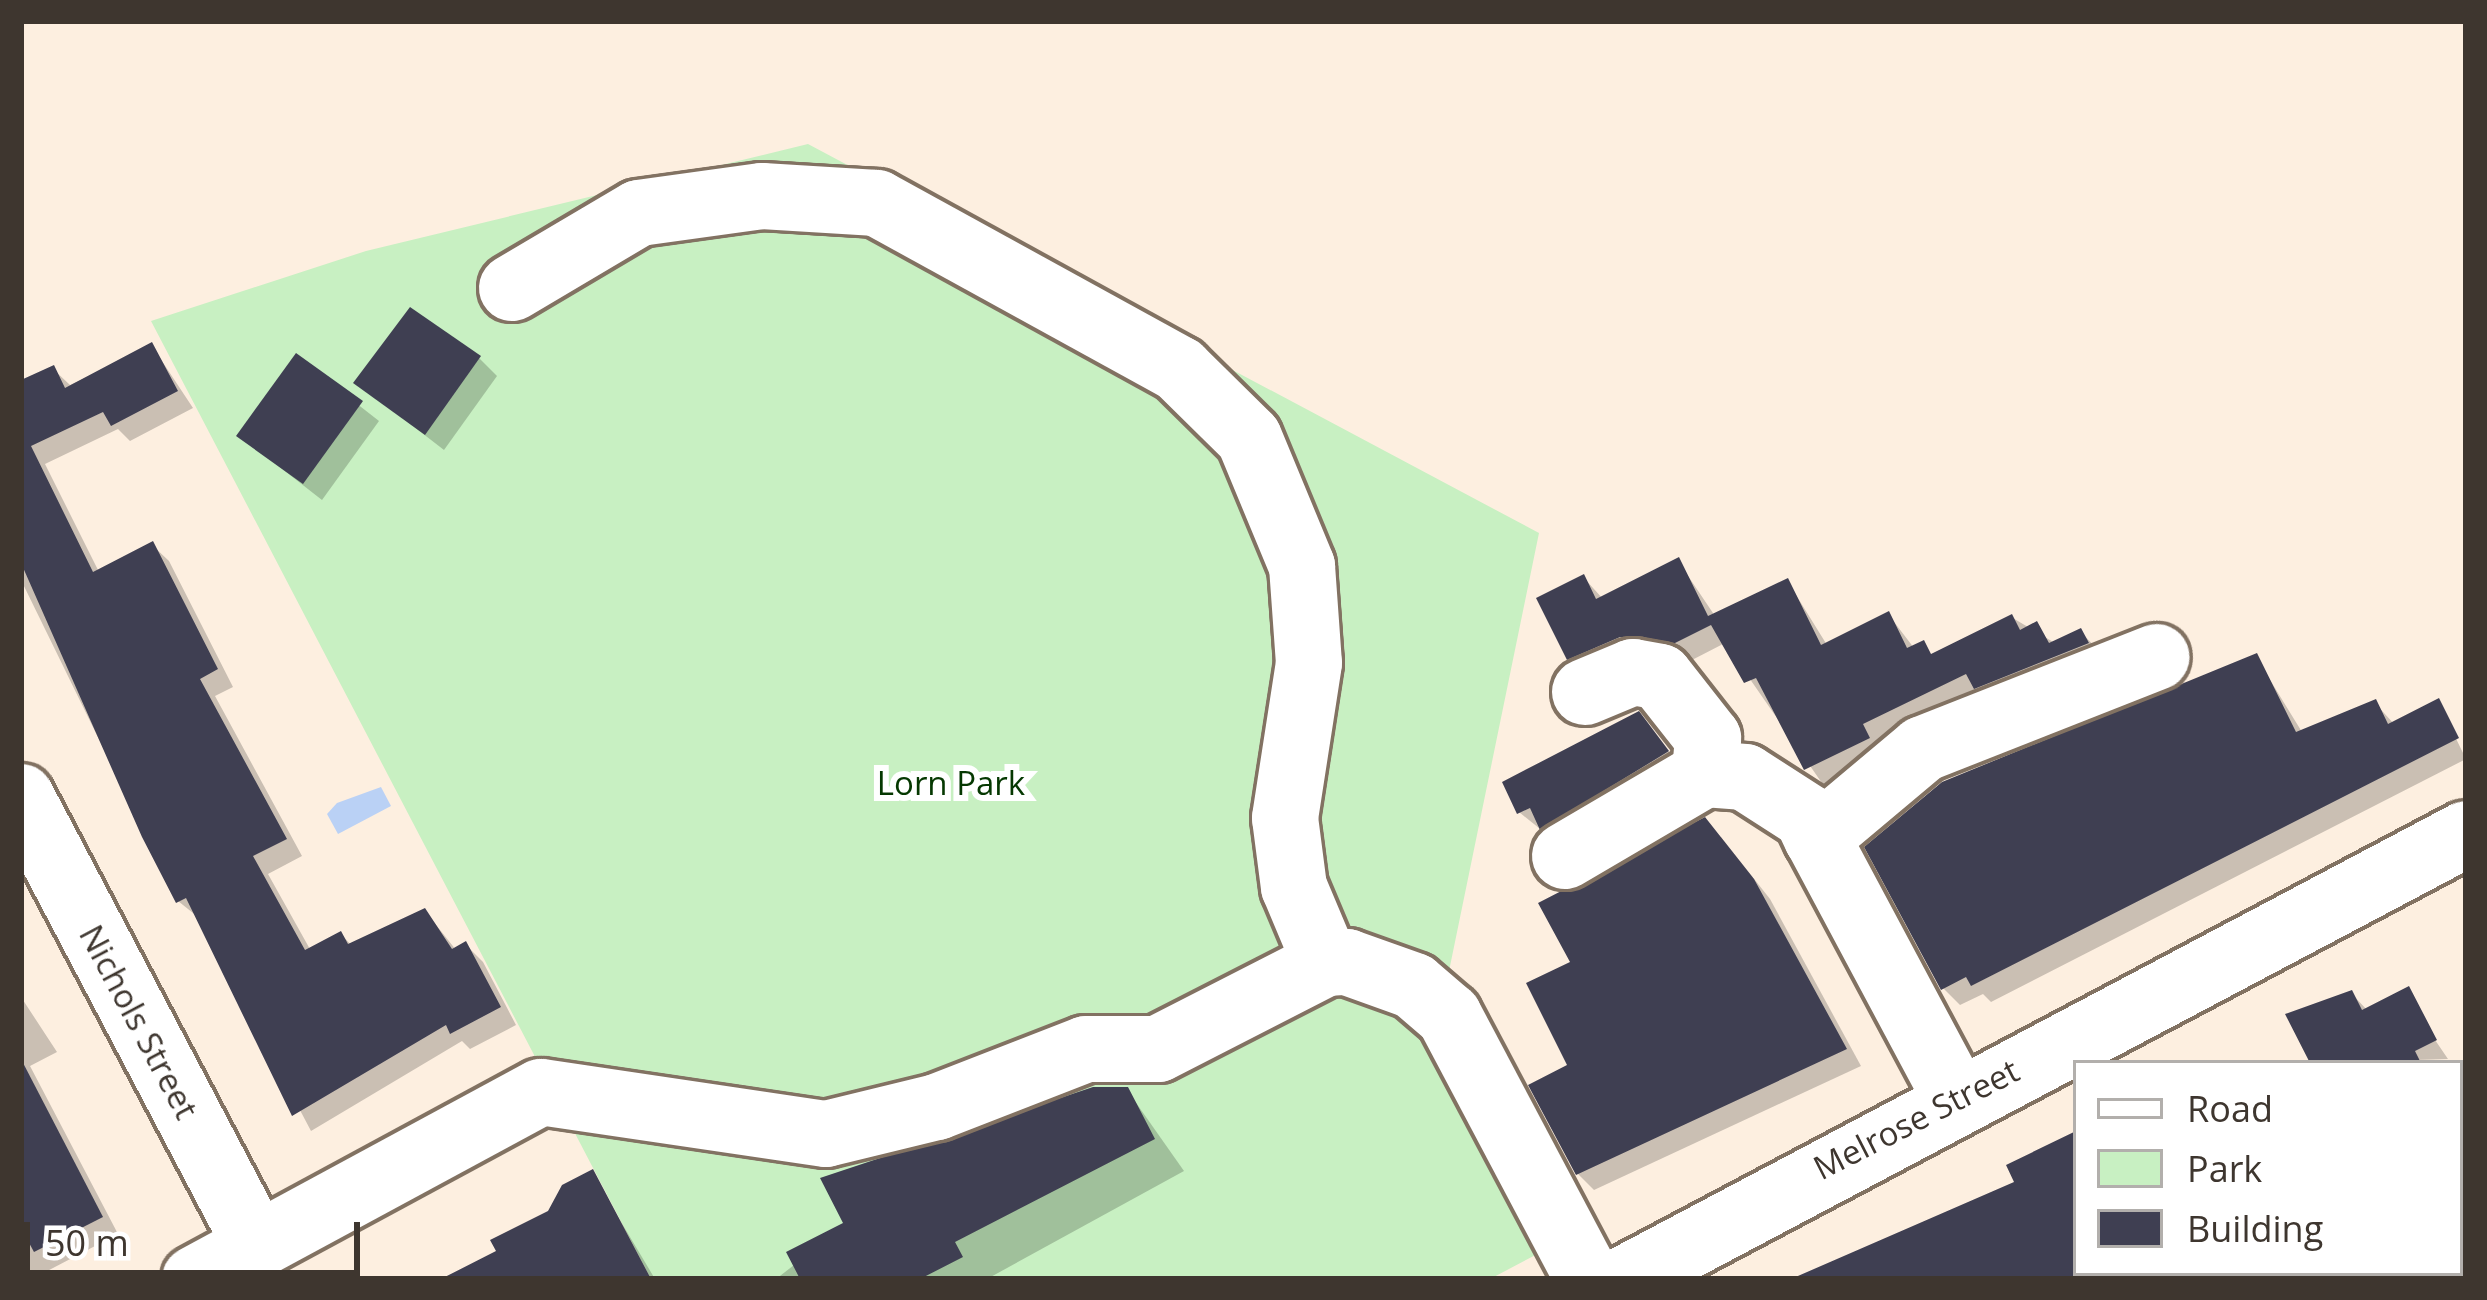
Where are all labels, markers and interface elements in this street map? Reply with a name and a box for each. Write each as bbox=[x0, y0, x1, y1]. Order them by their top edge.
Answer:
park label: Lorn Park bbox=[877, 763, 1025, 803]
street label: Nichols Street bbox=[71, 918, 207, 1126]
street label: Melrose Street bbox=[1807, 1050, 2025, 1188]
legend bbox=[2073, 1060, 2463, 1276]
text: Road bbox=[2187, 1084, 2273, 1133]
text: Park bbox=[2187, 1144, 2262, 1193]
scale bar bbox=[30, 1198, 366, 1272]
text: Building bbox=[2187, 1204, 2323, 1253]
text: 50 m bbox=[45, 1218, 129, 1267]

